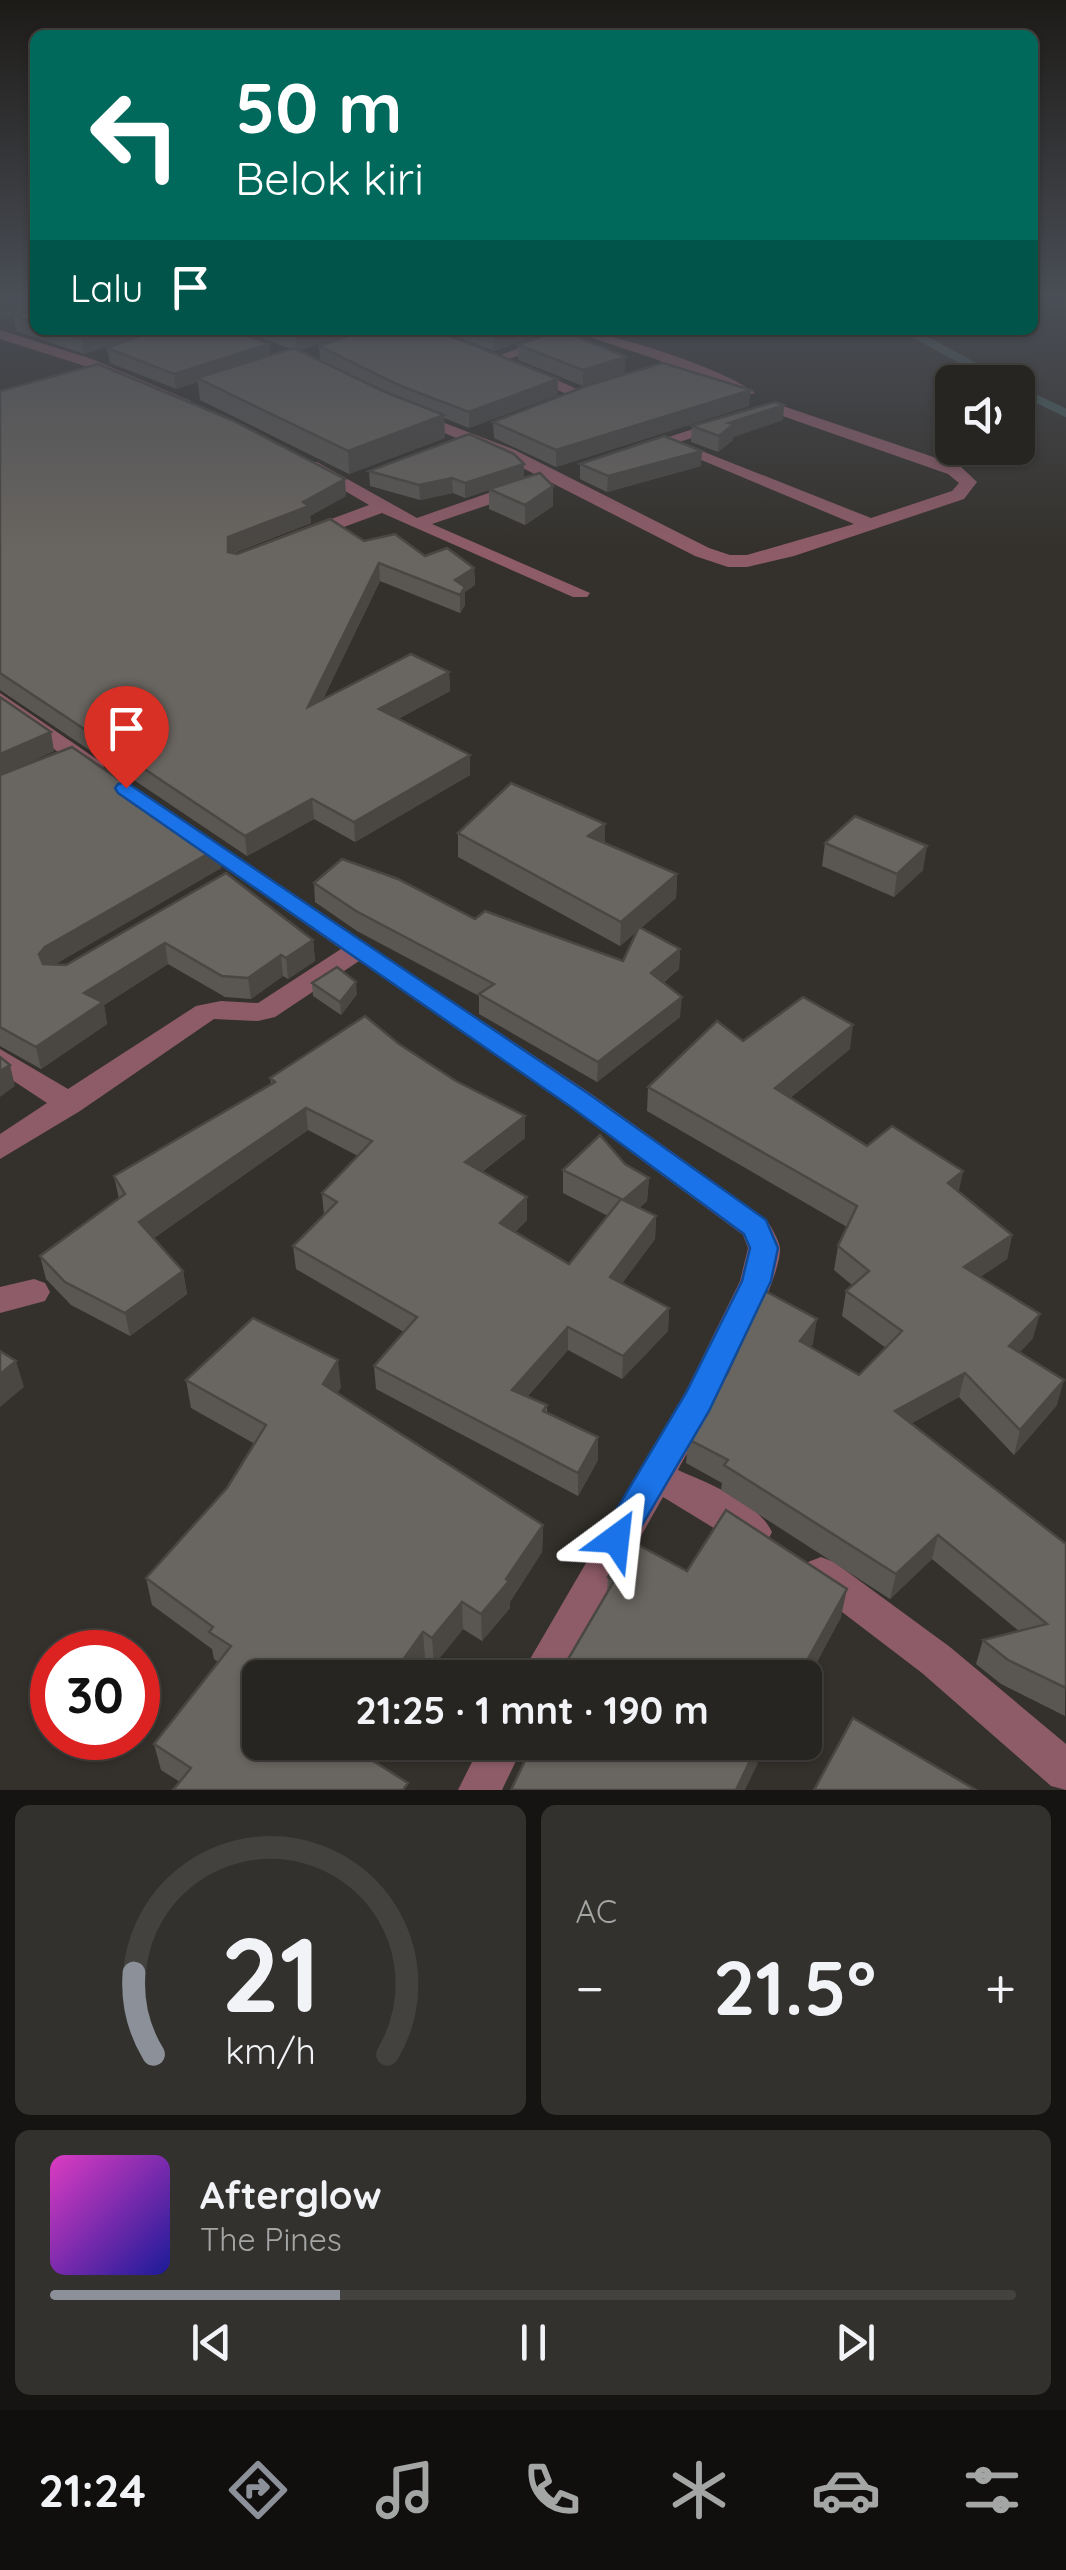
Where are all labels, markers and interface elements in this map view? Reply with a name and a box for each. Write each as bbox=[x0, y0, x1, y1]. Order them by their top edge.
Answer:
text: 50 m bbox=[235, 63, 402, 151]
icon: left bbox=[70, 70, 200, 200]
text: Belok kiri bbox=[235, 150, 424, 206]
icon: arrive bbox=[163, 260, 218, 315]
text: Lalu bbox=[70, 264, 143, 312]
map controls bbox=[935, 365, 1035, 465]
button: sound bbox=[935, 365, 1035, 465]
pin bbox=[84, 686, 169, 789]
icon: arrive bbox=[99, 701, 154, 756]
position arrow bbox=[564, 1487, 668, 1591]
speed limit sign: 30 bbox=[30, 1630, 160, 1760]
text: 21:25 · 1 mnt · 190 m bbox=[355, 1686, 709, 1734]
text: AC bbox=[576, 1891, 617, 1931]
text: 21 bbox=[220, 1908, 320, 2038]
text: 21.5° bbox=[713, 1940, 876, 2034]
text: − bbox=[576, 1953, 604, 2022]
text: + bbox=[985, 1953, 1016, 2022]
text: km/h bbox=[225, 2028, 316, 2073]
text: Afterglow bbox=[200, 2171, 382, 2219]
text: The Pines bbox=[200, 2219, 342, 2259]
icon: previous bbox=[184, 2315, 239, 2370]
icon: pause bbox=[506, 2315, 561, 2370]
icon: next bbox=[828, 2315, 883, 2370]
icon: directions bbox=[223, 2455, 293, 2525]
icon: music bbox=[370, 2455, 440, 2525]
icon: phone bbox=[517, 2455, 587, 2525]
icon: climate bbox=[664, 2455, 734, 2525]
icon: car bbox=[811, 2455, 881, 2525]
icon: filters bbox=[957, 2455, 1027, 2525]
text: 21:24 bbox=[38, 2462, 146, 2518]

